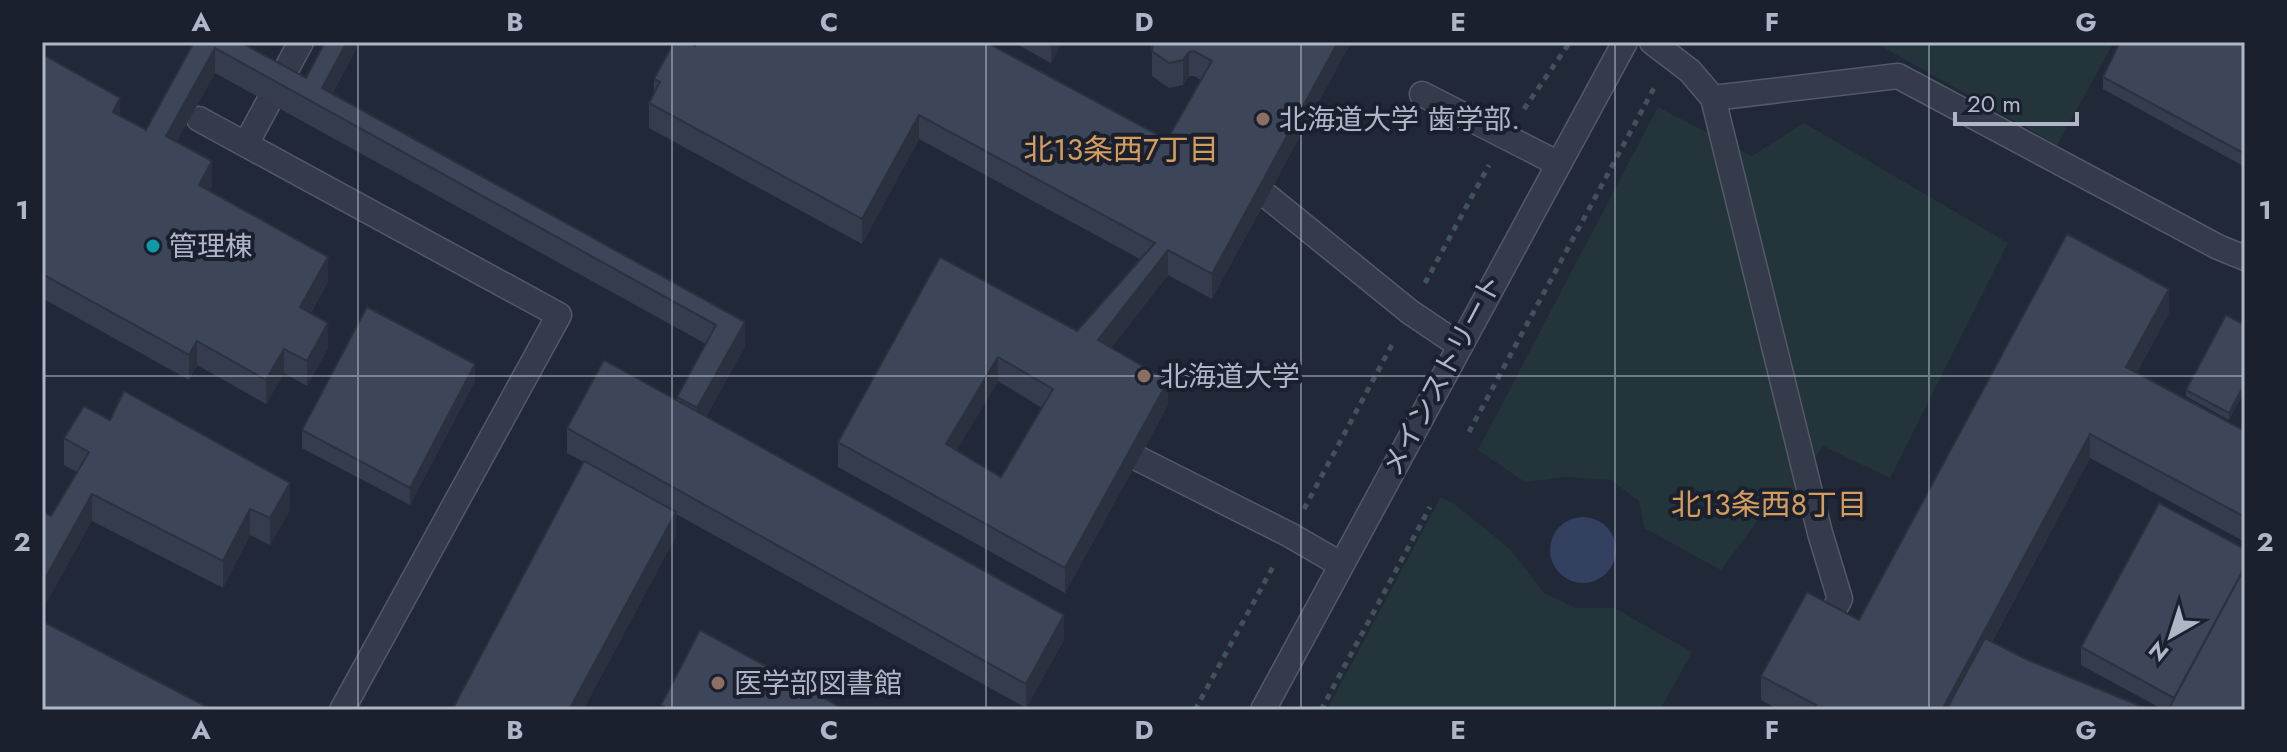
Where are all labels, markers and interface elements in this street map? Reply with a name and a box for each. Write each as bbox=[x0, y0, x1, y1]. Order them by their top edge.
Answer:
text: A bbox=[190, 3, 211, 41]
text: B bbox=[506, 3, 524, 41]
text: C bbox=[820, 3, 838, 41]
text: D bbox=[1134, 3, 1154, 41]
text: E bbox=[1450, 3, 1466, 41]
text: F bbox=[1765, 3, 1779, 41]
text: G bbox=[2075, 3, 2097, 41]
scale bar bbox=[1955, 76, 2077, 126]
text: 20 m bbox=[1967, 86, 2021, 121]
place label: 北海道大学 歯学部. bbox=[1279, 99, 1520, 140]
marker: 北海道大学 歯学部. bbox=[1254, 110, 1272, 128]
district label: 北13条西7丁目 bbox=[1023, 128, 1219, 171]
text: 1 bbox=[15, 191, 29, 229]
text: 1 bbox=[2258, 191, 2272, 229]
place label: 管理棟 bbox=[169, 226, 253, 267]
marker: 管理棟 bbox=[144, 237, 162, 255]
street label: メインストリート bbox=[1371, 267, 1513, 483]
place label: 北海道大学 bbox=[1160, 356, 1300, 397]
marker: 北海道大学 bbox=[1135, 367, 1153, 385]
district label: 北13条西8丁目 bbox=[1671, 483, 1867, 526]
text: 2 bbox=[13, 523, 31, 561]
text: 2 bbox=[2256, 523, 2274, 561]
north arrow bbox=[2131, 596, 2211, 676]
text: N bbox=[2142, 634, 2175, 669]
place label: 医学部図書館 bbox=[734, 663, 902, 704]
marker: 医学部図書館 bbox=[709, 674, 727, 692]
text: A bbox=[190, 711, 211, 749]
text: B bbox=[506, 711, 524, 749]
text: C bbox=[820, 711, 838, 749]
text: D bbox=[1134, 711, 1154, 749]
text: E bbox=[1450, 711, 1466, 749]
text: F bbox=[1765, 711, 1779, 749]
text: G bbox=[2075, 711, 2097, 749]

